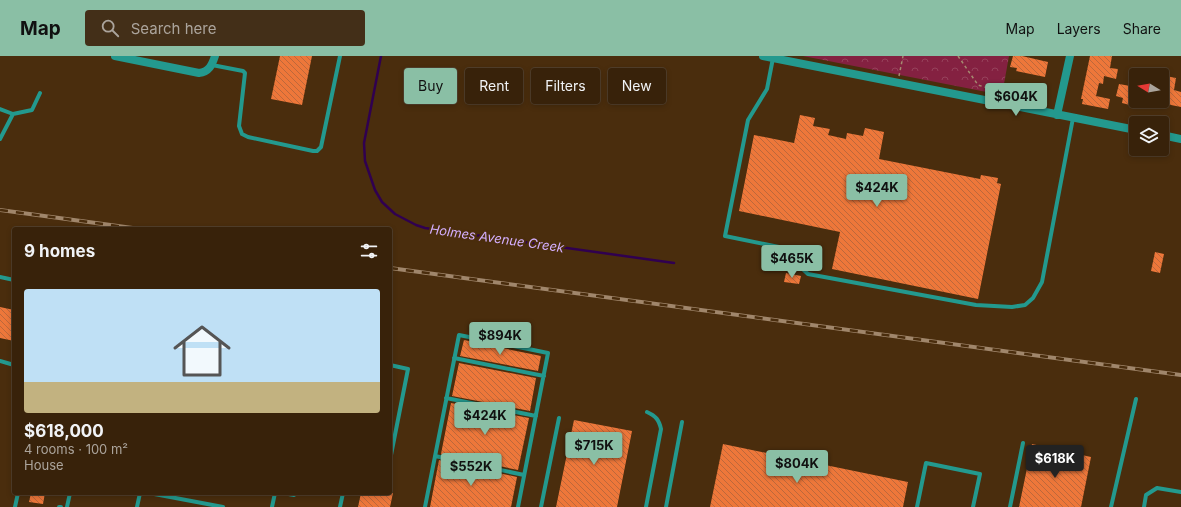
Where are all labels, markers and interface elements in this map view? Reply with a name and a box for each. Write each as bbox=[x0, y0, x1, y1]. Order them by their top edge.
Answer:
search box bbox=[85, 10, 365, 46]
text: Map bbox=[20, 17, 61, 40]
icon: search bbox=[99, 17, 121, 39]
text: Search here bbox=[131, 19, 216, 38]
text: Map bbox=[1006, 20, 1035, 37]
text: Layers bbox=[1057, 20, 1101, 37]
text: Share bbox=[1123, 20, 1161, 37]
chip: Buy bbox=[404, 68, 457, 104]
chip: Rent bbox=[465, 68, 523, 104]
chip: Filters bbox=[531, 68, 600, 104]
chip: New bbox=[608, 68, 666, 104]
north arrow bbox=[1129, 68, 1169, 108]
map controls bbox=[1129, 68, 1169, 156]
pin: $604K bbox=[988, 83, 1044, 117]
text: $604K bbox=[994, 88, 1038, 104]
button: layers bbox=[1129, 116, 1169, 156]
pin: $424K bbox=[849, 174, 905, 208]
text: $424K bbox=[855, 179, 899, 195]
water label: Holmes Avenue Creek bbox=[429, 221, 566, 255]
icon: filters bbox=[358, 240, 380, 262]
text: 9 homes bbox=[24, 241, 95, 261]
pin: $465K bbox=[764, 245, 820, 279]
text: $465K bbox=[770, 250, 814, 266]
icon: home bbox=[166, 315, 238, 387]
pin: $894K bbox=[472, 322, 528, 356]
text: $894K bbox=[478, 327, 522, 343]
pin: $424K bbox=[457, 402, 513, 436]
text: $424K bbox=[463, 407, 507, 423]
text: $618,000 bbox=[24, 421, 104, 441]
pin: $715K bbox=[566, 432, 622, 466]
text: $715K bbox=[574, 437, 614, 453]
text: 4 rooms · 100 m² bbox=[24, 441, 128, 457]
pin: $618K bbox=[1027, 445, 1083, 479]
pin: $804K bbox=[769, 450, 825, 484]
text: $618K bbox=[1035, 450, 1075, 466]
pin: $552K bbox=[443, 453, 499, 487]
text: $804K bbox=[775, 455, 819, 471]
text: House bbox=[24, 457, 64, 473]
text: $552K bbox=[450, 458, 492, 474]

